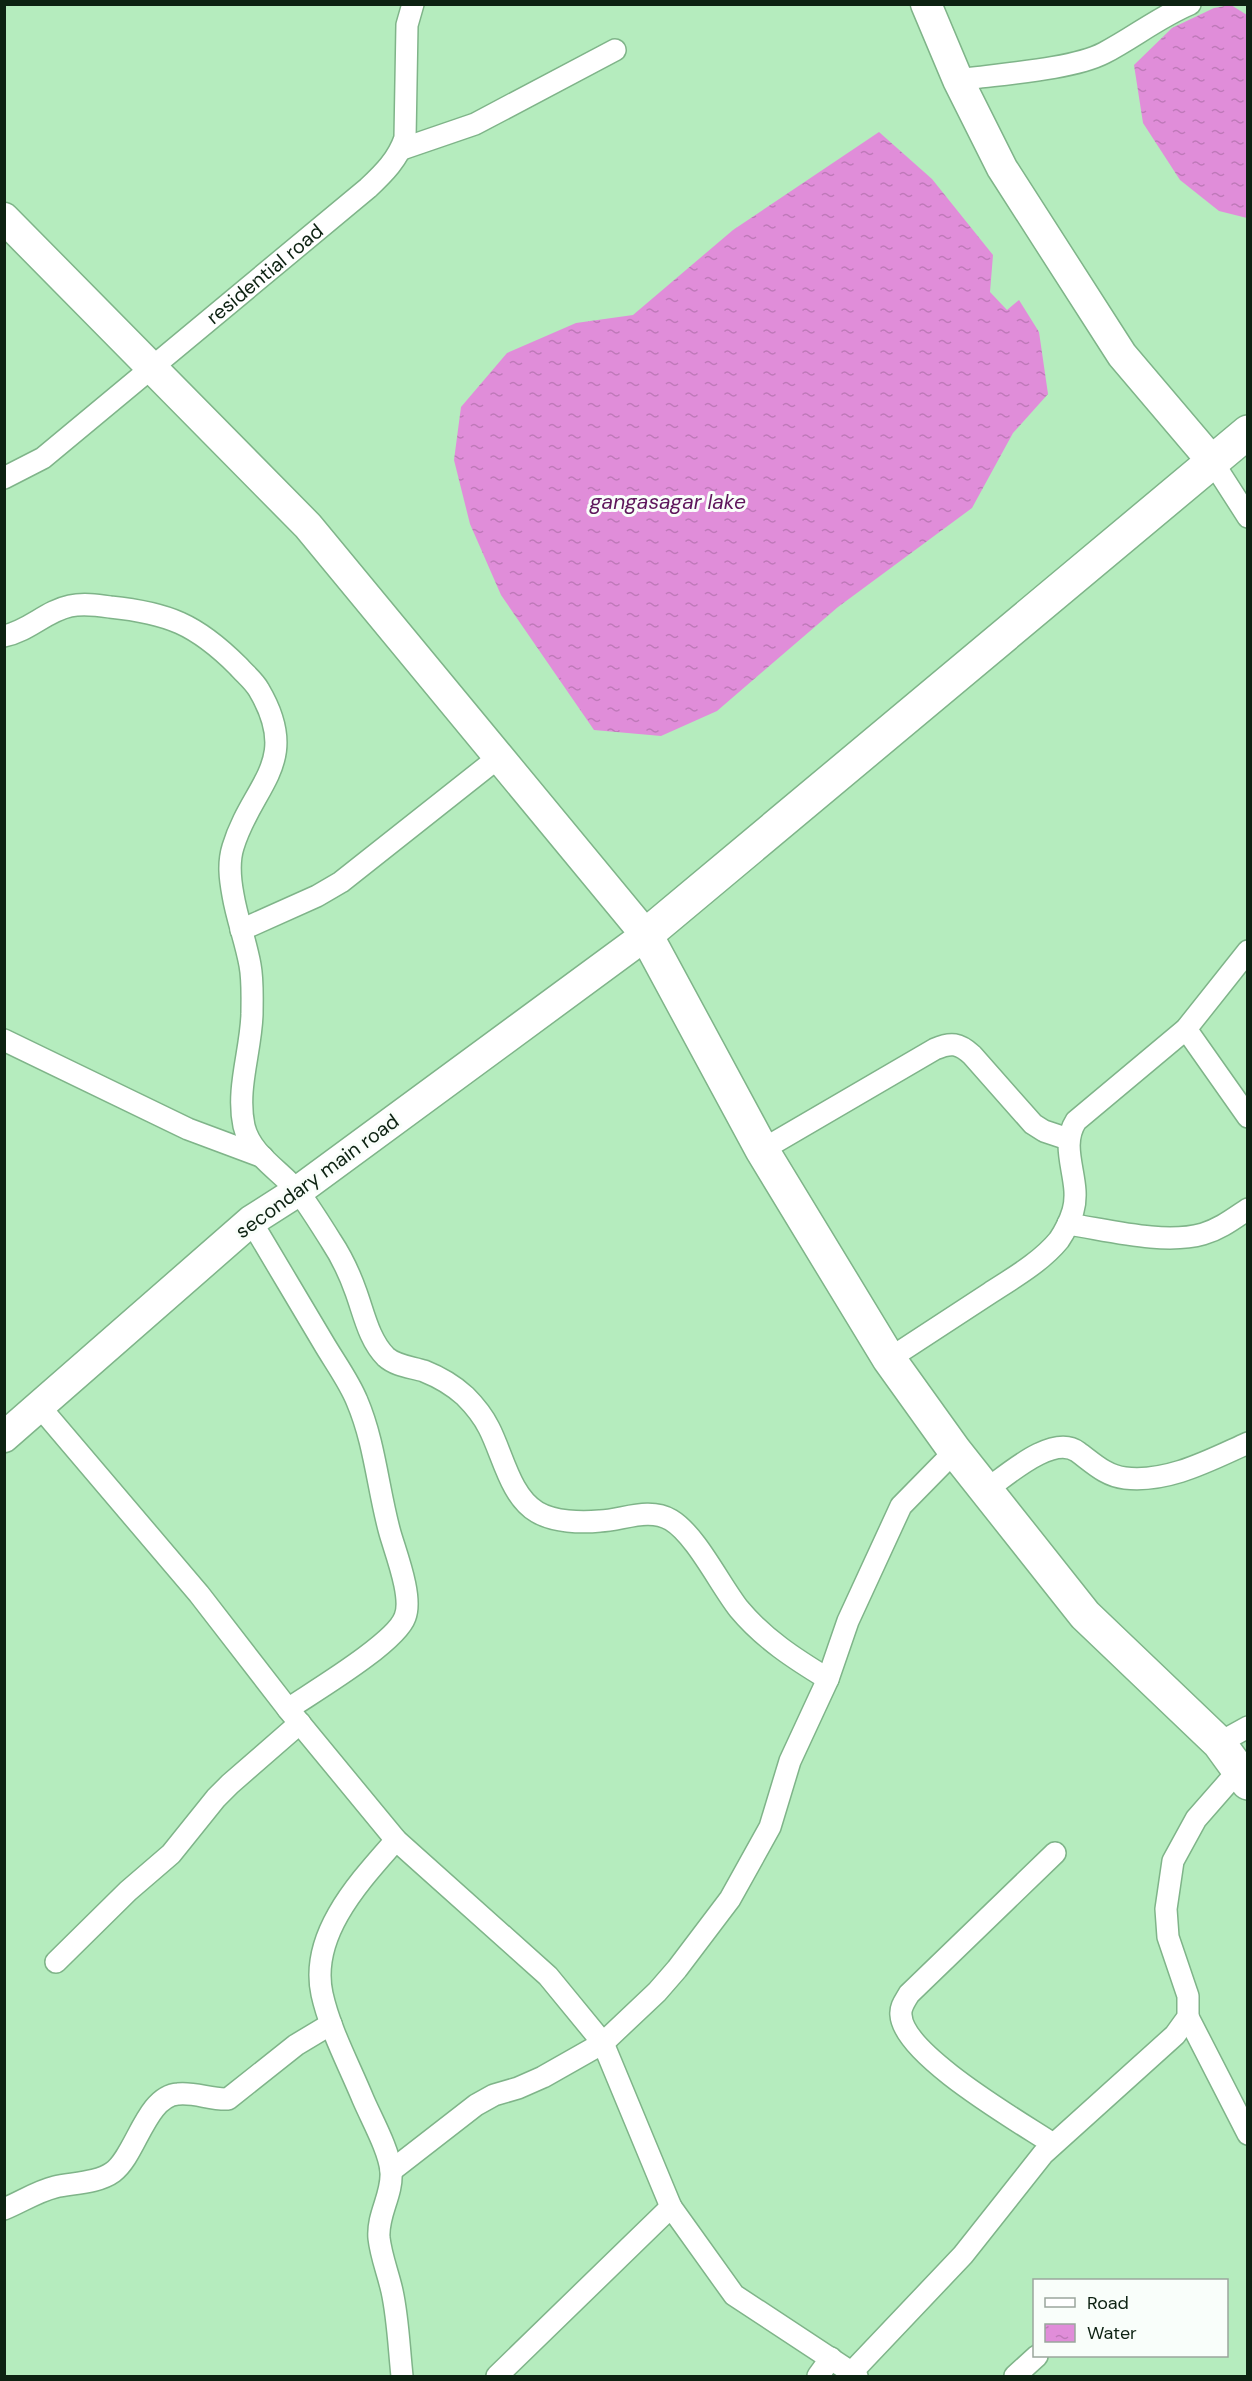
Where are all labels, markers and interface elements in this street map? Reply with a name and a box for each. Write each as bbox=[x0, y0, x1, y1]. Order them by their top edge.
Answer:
street label: residential road bbox=[201, 218, 328, 330]
water label: gangasagar lake bbox=[589, 488, 746, 516]
street label: secondary main road bbox=[230, 1108, 404, 1244]
legend bbox=[1033, 2279, 1228, 2357]
text: Road bbox=[1087, 2291, 1129, 2315]
text: Water bbox=[1087, 2321, 1137, 2345]

